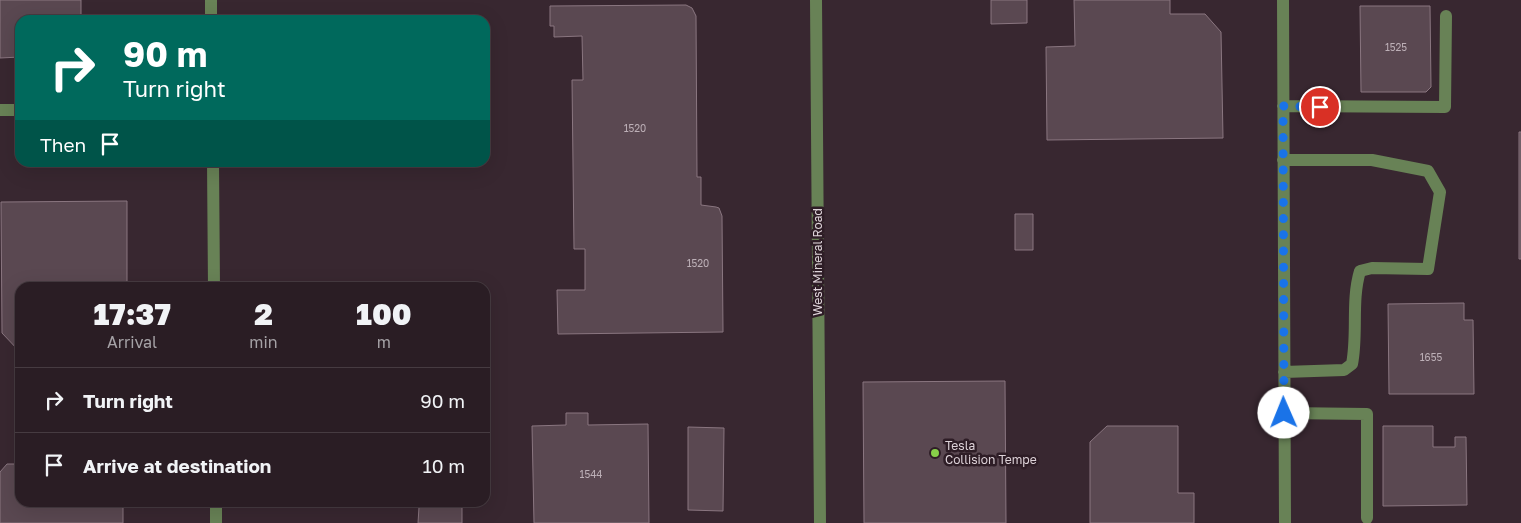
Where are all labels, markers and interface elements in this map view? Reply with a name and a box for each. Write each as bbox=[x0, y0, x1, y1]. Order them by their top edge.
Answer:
text: 90 m bbox=[123, 33, 207, 75]
icon: right bbox=[40, 35, 105, 100]
house number: 1525 bbox=[1385, 41, 1407, 53]
text: Turn right bbox=[123, 75, 226, 102]
pin bbox=[1299, 86, 1341, 128]
icon: arrive bbox=[1306, 93, 1334, 121]
house number: 1520 bbox=[624, 122, 646, 134]
icon: arrive bbox=[96, 130, 124, 158]
text: Then bbox=[40, 133, 86, 156]
street label: West Mineral Road bbox=[810, 208, 825, 316]
house number: 1520 bbox=[687, 257, 709, 269]
text: 17:37 bbox=[93, 296, 171, 332]
text: 2 bbox=[254, 296, 273, 332]
text: 100 bbox=[356, 296, 412, 332]
text: Arrival bbox=[107, 332, 157, 352]
text: min bbox=[249, 332, 278, 352]
text: m bbox=[377, 332, 391, 352]
house number: 1655 bbox=[1420, 351, 1442, 363]
icon: right bbox=[40, 386, 68, 414]
position arrow bbox=[1257, 386, 1309, 438]
text: Turn right bbox=[83, 389, 173, 412]
text: 90 m bbox=[420, 389, 465, 412]
place label: Tesla Collision Tempe bbox=[945, 438, 1037, 467]
marker: Tesla Collision Tempe bbox=[929, 447, 941, 459]
icon: arrive bbox=[40, 451, 68, 479]
text: Arrive at destination bbox=[83, 454, 271, 477]
text: 10 m bbox=[422, 454, 465, 477]
house number: 1544 bbox=[580, 468, 602, 480]

